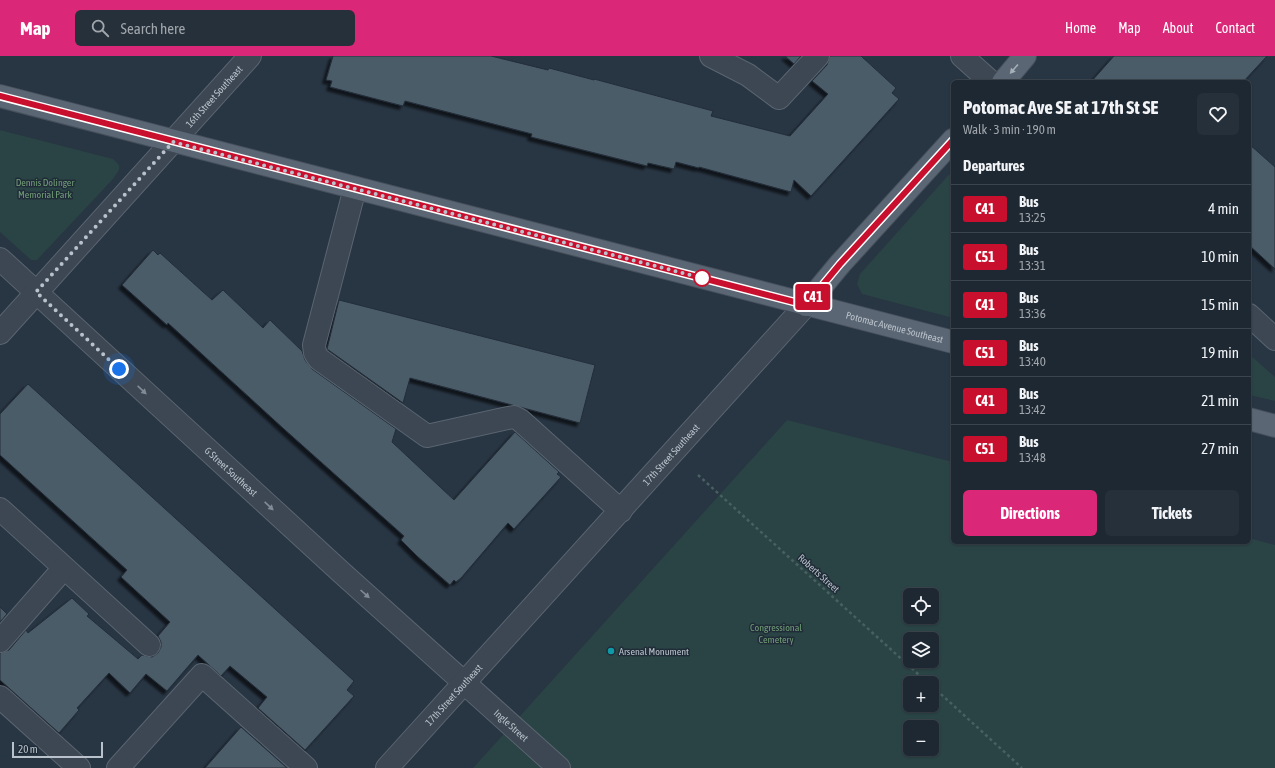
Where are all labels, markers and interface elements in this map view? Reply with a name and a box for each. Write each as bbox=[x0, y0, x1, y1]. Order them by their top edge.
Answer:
search box bbox=[75, 10, 355, 46]
text: Map bbox=[20, 17, 51, 39]
icon: search bbox=[89, 17, 111, 39]
text: Search here bbox=[121, 20, 185, 37]
text: Home bbox=[1065, 20, 1096, 36]
text: Map bbox=[1118, 20, 1141, 36]
text: About bbox=[1163, 20, 1194, 36]
text: Contact bbox=[1216, 20, 1255, 36]
street label: 16th Street Southeast bbox=[184, 63, 245, 130]
one-way arrow bbox=[1010, 64, 1019, 74]
button: heart bbox=[1197, 93, 1239, 135]
text: Potomac Ave SE at 17th St SE bbox=[963, 96, 1158, 118]
text: Walk · 3 min · 190 m bbox=[963, 122, 1056, 137]
text: Departures bbox=[963, 157, 1025, 174]
park label: Dennis Dolinger Memorial Park bbox=[16, 177, 75, 200]
text: Bus bbox=[1019, 193, 1039, 210]
text: 4 min bbox=[1208, 200, 1239, 217]
text: C41 bbox=[975, 201, 995, 217]
text: 13:25 bbox=[1019, 210, 1046, 225]
text: Bus bbox=[1019, 241, 1039, 258]
text: 10 min bbox=[1201, 248, 1239, 265]
text: C51 bbox=[975, 249, 995, 265]
text: 13:31 bbox=[1019, 258, 1046, 273]
unlabelled marker bbox=[693, 269, 711, 287]
line badge: C41 bbox=[790, 284, 836, 310]
text: C41 bbox=[803, 289, 823, 305]
text: Bus bbox=[1019, 289, 1039, 306]
text: 15 min bbox=[1201, 296, 1239, 313]
text: C41 bbox=[975, 297, 995, 313]
text: 13:36 bbox=[1019, 306, 1046, 321]
street label: Potomac Avenue Southeast bbox=[845, 310, 945, 345]
text: Bus bbox=[1019, 337, 1039, 354]
text: 19 min bbox=[1201, 344, 1239, 361]
text: C51 bbox=[975, 345, 995, 361]
text: 13:40 bbox=[1019, 354, 1046, 369]
your location bbox=[109, 359, 129, 379]
one-way arrow bbox=[138, 385, 147, 394]
text: Bus bbox=[1019, 385, 1039, 402]
text: 21 min bbox=[1201, 392, 1239, 409]
text: C41 bbox=[975, 393, 995, 409]
text: 13:42 bbox=[1019, 402, 1046, 417]
street label: 17th Street Southeast bbox=[641, 422, 702, 488]
text: Bus bbox=[1019, 433, 1039, 450]
text: 27 min bbox=[1201, 440, 1239, 457]
text: C51 bbox=[975, 441, 995, 457]
street label: G Street Southeast bbox=[203, 445, 260, 499]
text: 13:48 bbox=[1019, 450, 1046, 465]
button: Directions bbox=[963, 490, 1097, 536]
button: Tickets bbox=[1105, 490, 1239, 536]
one-way arrow bbox=[264, 501, 274, 511]
street label: Roberts Street bbox=[796, 552, 842, 595]
map controls bbox=[903, 588, 939, 756]
button: locate bbox=[903, 588, 939, 624]
one-way arrow bbox=[360, 589, 370, 598]
park label: Congressional Cemetery bbox=[750, 622, 802, 645]
button: layers bbox=[903, 632, 939, 668]
marker: Arsenal Monument bbox=[606, 646, 616, 656]
place label: Arsenal Monument bbox=[619, 646, 689, 657]
street label: 17th Street Southeast bbox=[423, 662, 484, 728]
button: + bbox=[903, 676, 939, 712]
street label: Ingle Street bbox=[492, 707, 530, 744]
button: − bbox=[903, 720, 939, 756]
scale bar bbox=[12, 740, 103, 759]
text: 20 m bbox=[18, 743, 38, 755]

